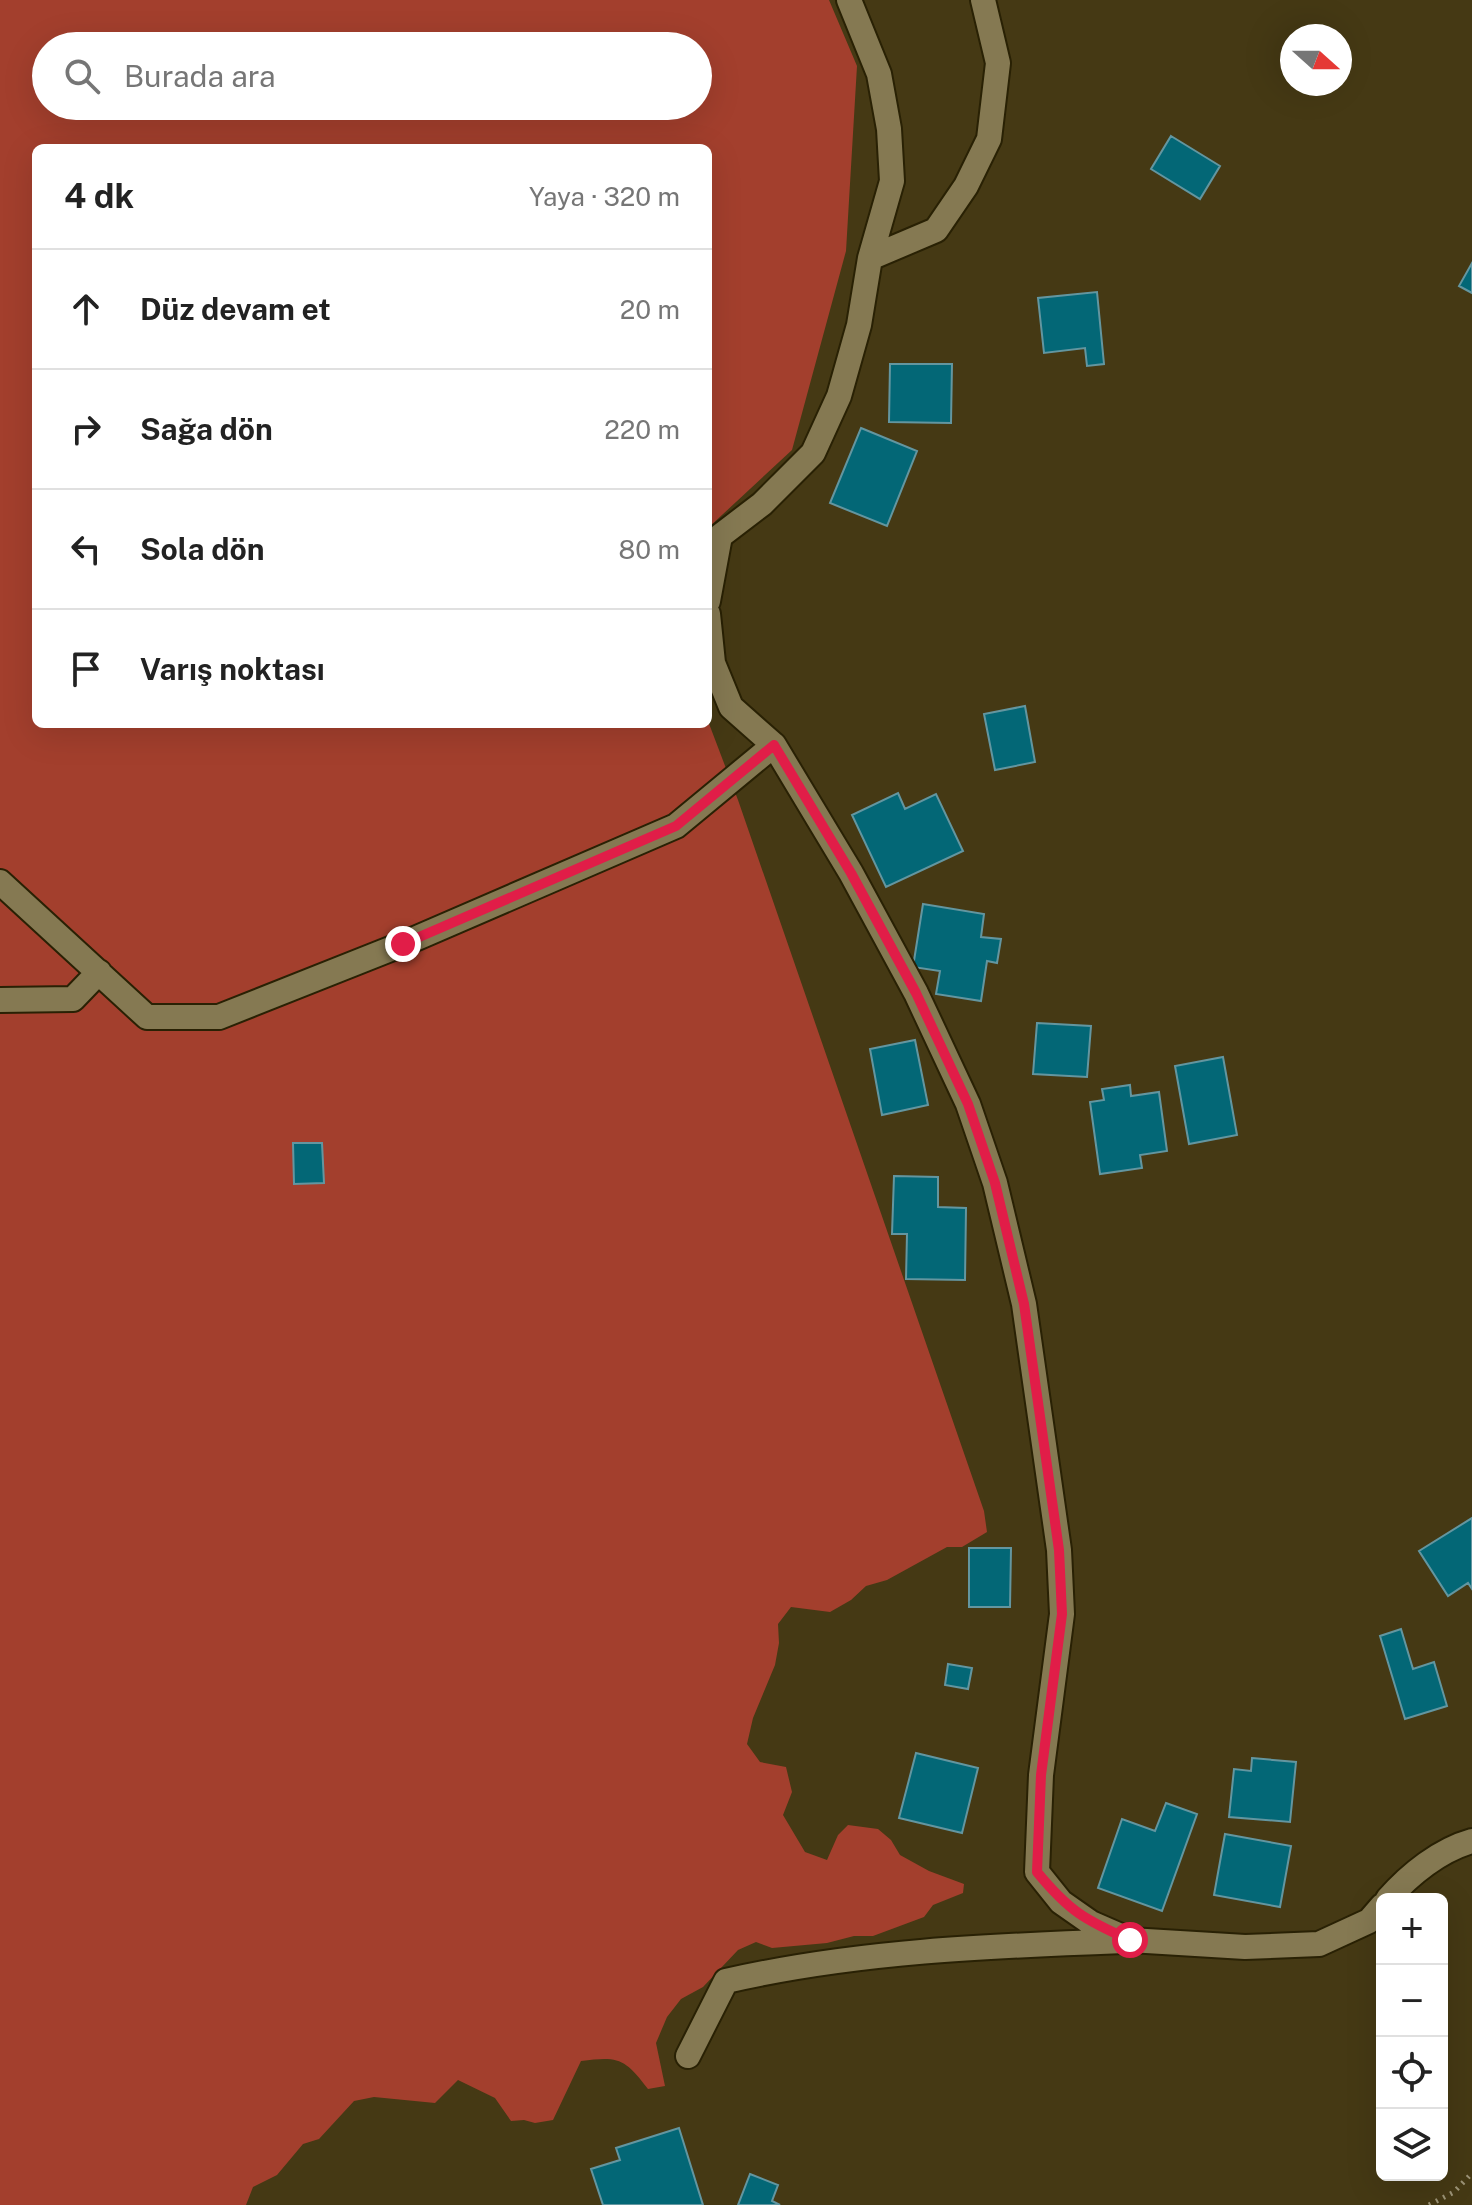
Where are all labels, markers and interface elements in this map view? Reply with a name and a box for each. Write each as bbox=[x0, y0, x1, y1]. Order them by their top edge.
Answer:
north arrow bbox=[1280, 24, 1352, 96]
search box bbox=[32, 32, 712, 120]
icon: search bbox=[60, 54, 104, 98]
text: Burada ara bbox=[124, 58, 276, 94]
text: 4 dk bbox=[64, 176, 134, 216]
text: Yaya · 320 m bbox=[529, 181, 680, 212]
icon: ahead bbox=[64, 287, 108, 331]
text: Düz devam et bbox=[140, 291, 331, 327]
text: 20 m bbox=[620, 294, 680, 325]
icon: right bbox=[64, 407, 108, 451]
text: Sağa dön bbox=[140, 411, 273, 447]
text: 220 m bbox=[604, 414, 680, 445]
icon: left bbox=[64, 527, 108, 571]
text: Sola dön bbox=[140, 531, 264, 567]
text: 80 m bbox=[619, 534, 680, 565]
icon: arrive bbox=[64, 647, 108, 691]
text: Varış noktası bbox=[140, 651, 325, 687]
route end bbox=[385, 926, 421, 962]
map controls bbox=[1376, 1893, 1448, 2181]
button: + bbox=[1376, 1893, 1448, 1965]
route start bbox=[1112, 1922, 1148, 1958]
button: − bbox=[1376, 1965, 1448, 2037]
button: locate bbox=[1376, 2037, 1448, 2109]
button: layers bbox=[1376, 2109, 1448, 2181]

